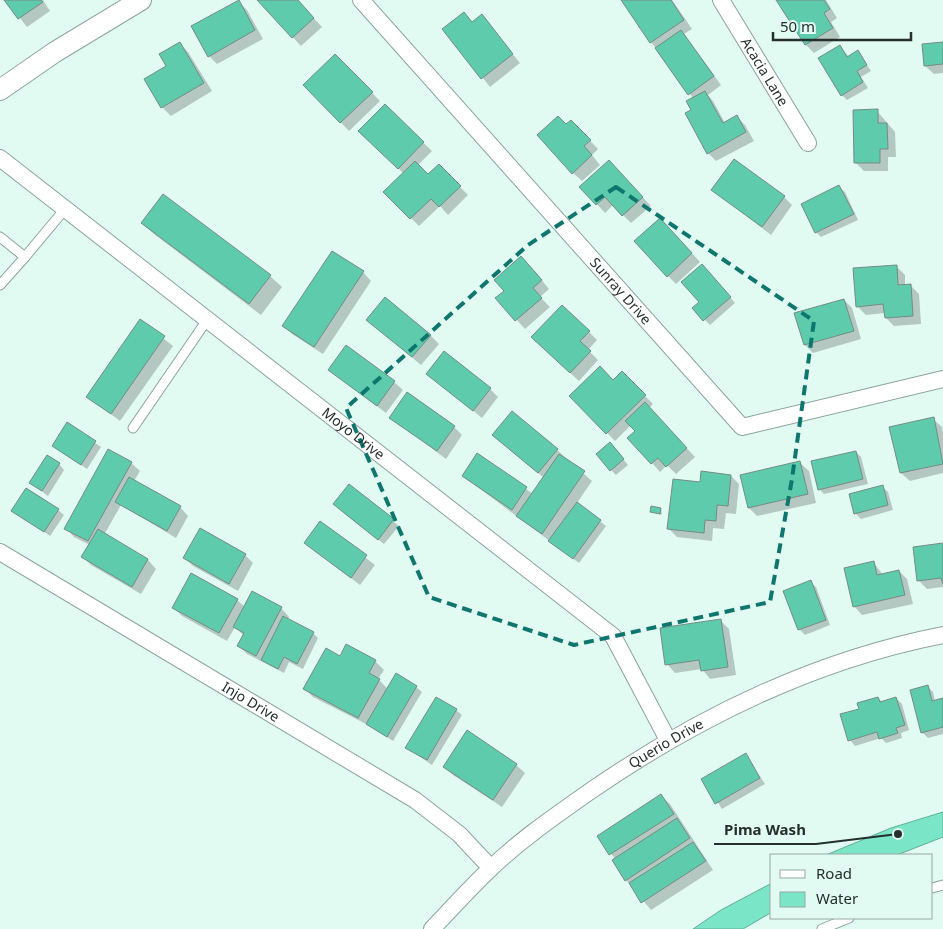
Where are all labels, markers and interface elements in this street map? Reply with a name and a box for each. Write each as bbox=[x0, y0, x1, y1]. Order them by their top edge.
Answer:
scale bar bbox=[773, 10, 910, 42]
text: 50 m bbox=[780, 16, 815, 36]
street label: Acacia Lane bbox=[737, 34, 793, 109]
street label: Sunray Drive bbox=[586, 253, 656, 328]
street label: Moyo Drive bbox=[318, 403, 389, 464]
street label: Injo Drive bbox=[219, 677, 283, 726]
street label: Querio Drive bbox=[625, 714, 707, 772]
callout: Pima Wash bbox=[714, 814, 816, 844]
text: Pima Wash bbox=[724, 819, 806, 839]
legend bbox=[770, 854, 933, 919]
text: Road bbox=[816, 863, 852, 883]
text: Water bbox=[816, 888, 858, 908]

